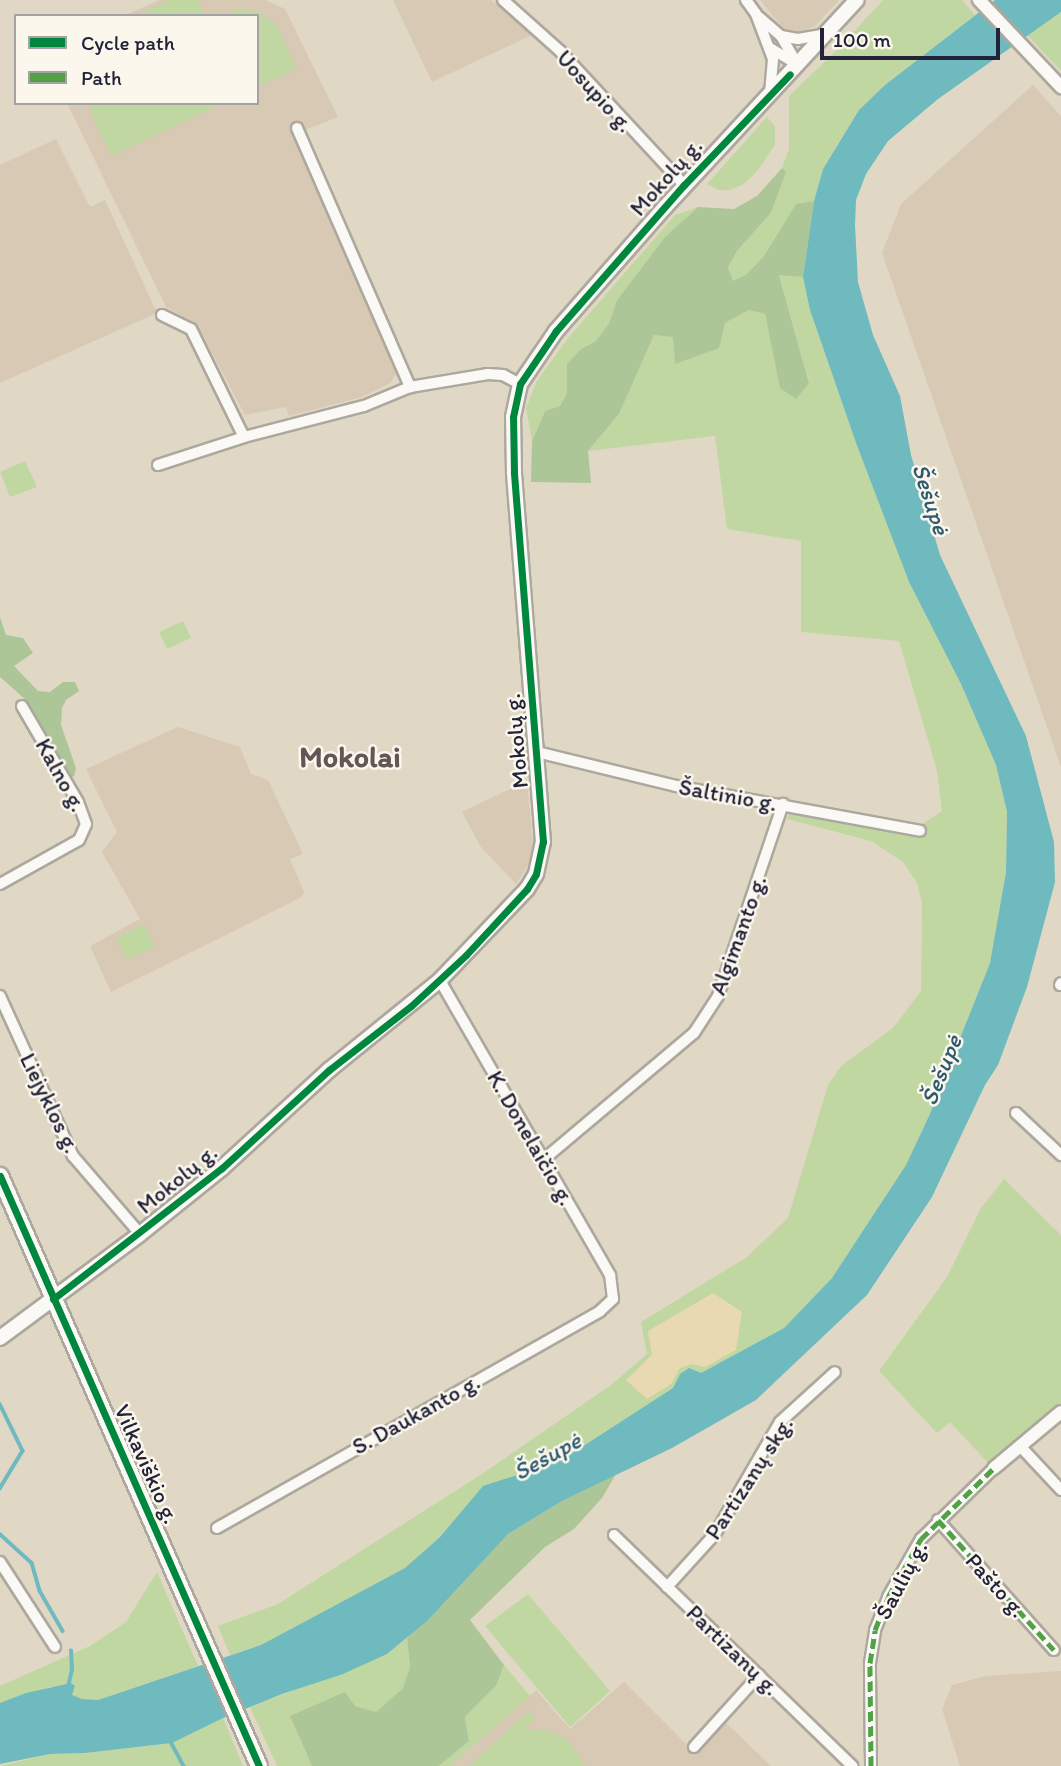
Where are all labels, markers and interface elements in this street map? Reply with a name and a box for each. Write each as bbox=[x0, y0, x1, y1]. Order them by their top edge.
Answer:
legend bbox=[14, 14, 259, 105]
scale bar bbox=[823, 14, 1003, 58]
text: 100 m bbox=[833, 27, 891, 52]
text: Cycle path bbox=[81, 30, 175, 55]
street label: Uosupio g. bbox=[551, 44, 639, 138]
text: Path bbox=[81, 65, 122, 90]
street label: Mokolų g. bbox=[624, 132, 708, 222]
water label: Šešupė bbox=[906, 460, 956, 538]
street label: Mokolų g. bbox=[498, 692, 534, 790]
street label: Kalno g. bbox=[30, 733, 92, 817]
district label: Mokolai bbox=[299, 739, 401, 775]
street label: Šaltinio g. bbox=[677, 773, 779, 817]
street label: Algimanto g. bbox=[704, 871, 772, 999]
water label: Šešupė bbox=[914, 1031, 968, 1109]
street label: Liejyklos g. bbox=[14, 1048, 86, 1158]
street label: K. Donelaičio g. bbox=[481, 1065, 581, 1211]
street label: Mokolų g. bbox=[131, 1138, 223, 1220]
street label: S. Daukanto g. bbox=[347, 1367, 485, 1461]
street label: Vilkaviškio g. bbox=[108, 1400, 186, 1528]
street label: Partizanų skg. bbox=[699, 1411, 799, 1545]
water label: Šešupė bbox=[508, 1426, 586, 1486]
street label: Šaulių g. bbox=[869, 1536, 933, 1624]
street label: Pašto g. bbox=[960, 1547, 1032, 1623]
street label: Partizanų g. bbox=[681, 1599, 785, 1701]

